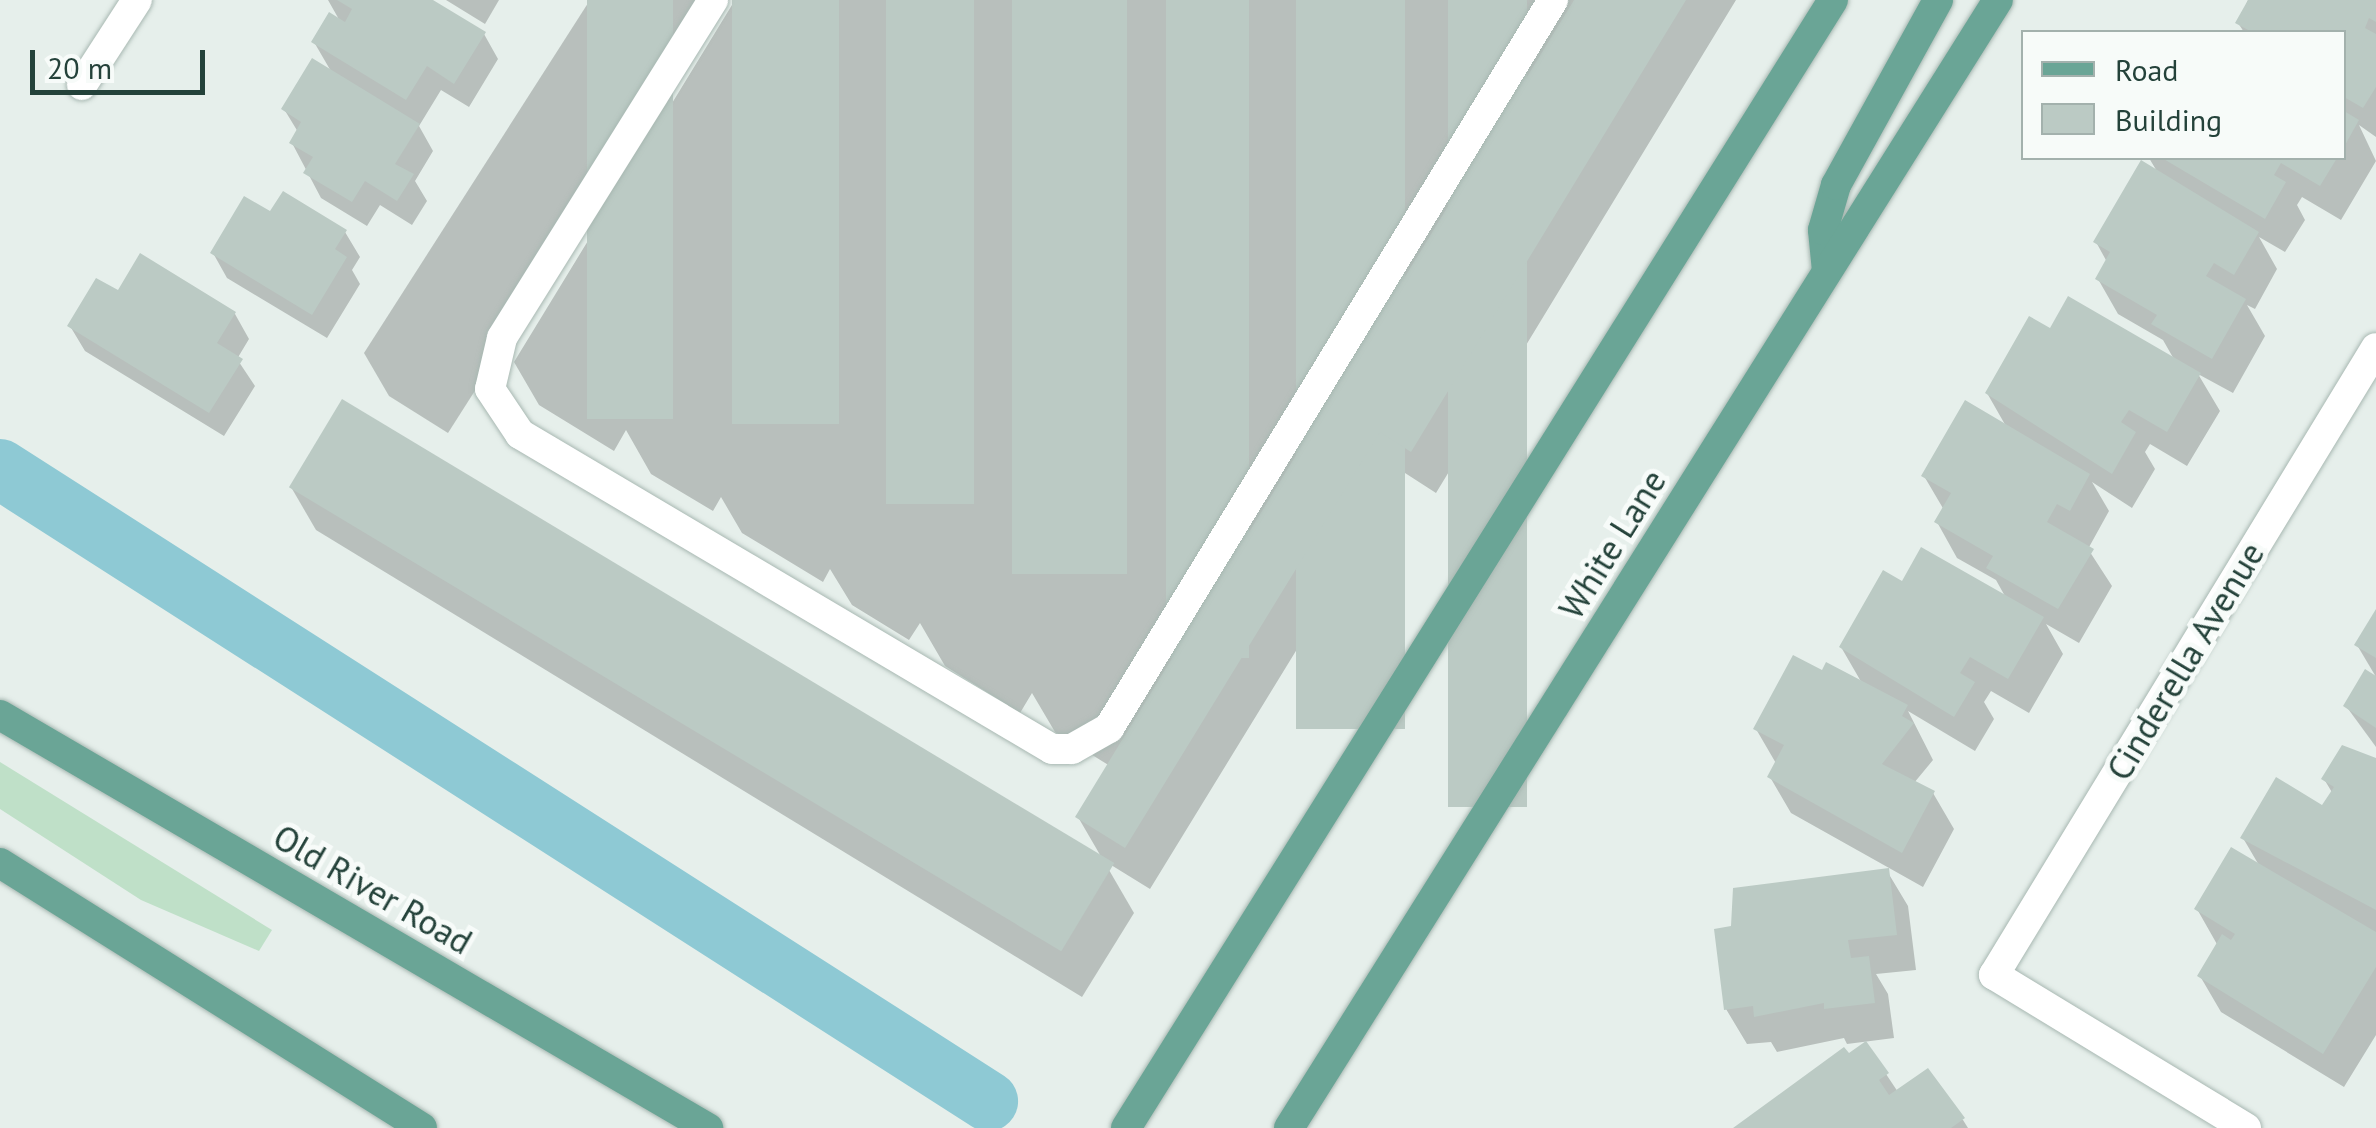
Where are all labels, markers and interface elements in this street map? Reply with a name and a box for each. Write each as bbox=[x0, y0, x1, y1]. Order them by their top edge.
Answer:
scale bar bbox=[35, 30, 210, 92]
legend bbox=[2021, 30, 2346, 160]
text: 20 m bbox=[47, 48, 112, 87]
text: Road bbox=[2115, 50, 2179, 89]
text: Building bbox=[2115, 100, 2222, 139]
street label: White Lane bbox=[1550, 462, 1674, 626]
street label: Cinderella Avenue bbox=[2097, 534, 2273, 788]
street label: Old River Road bbox=[266, 815, 480, 963]

